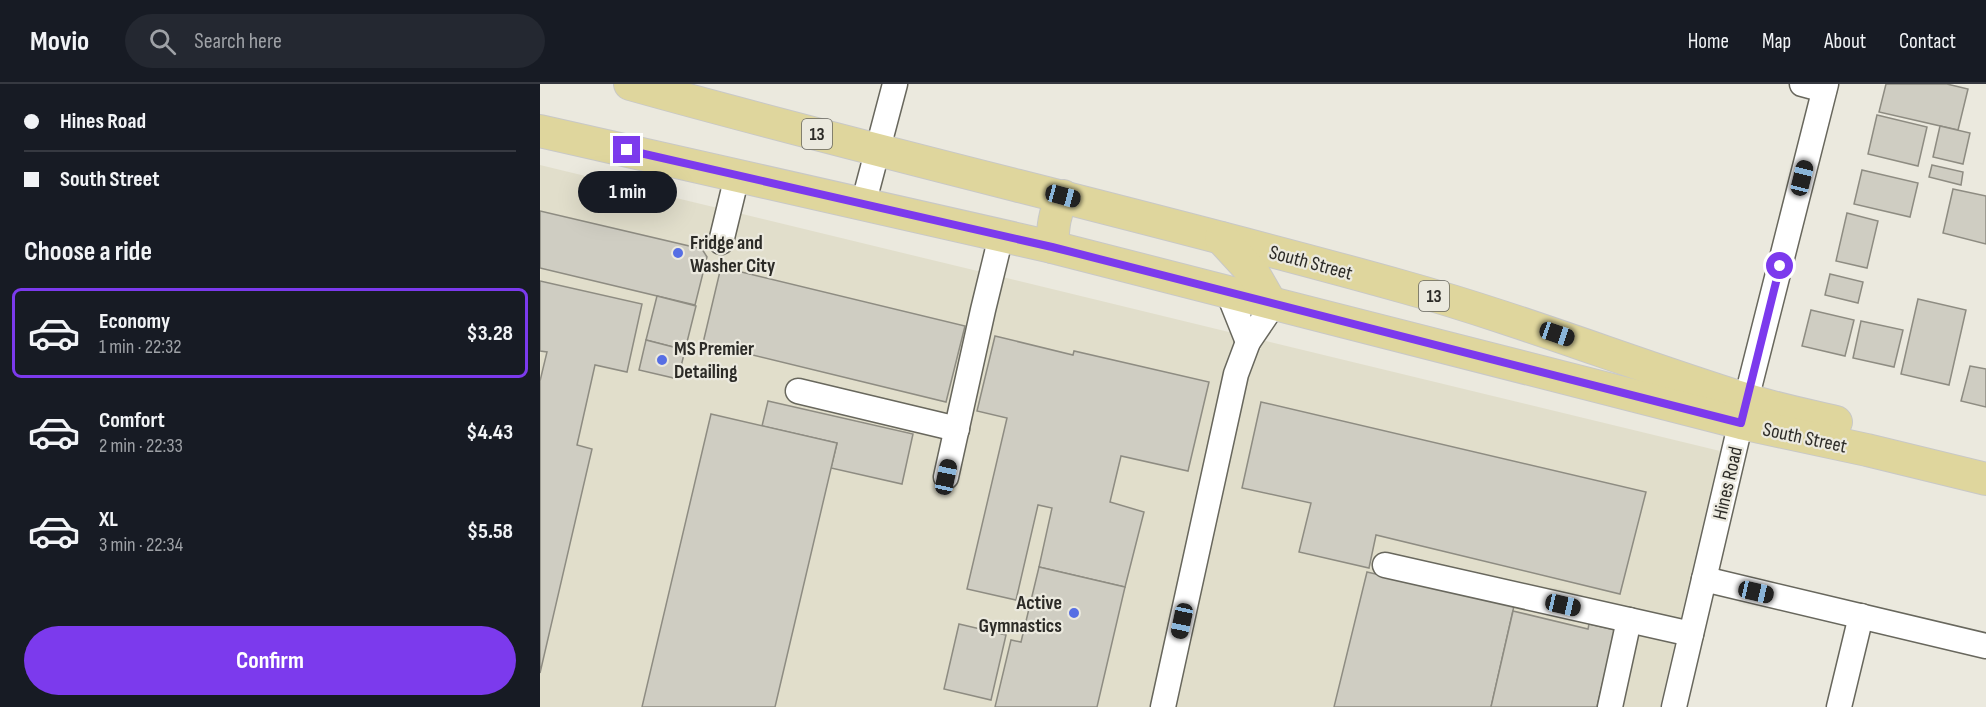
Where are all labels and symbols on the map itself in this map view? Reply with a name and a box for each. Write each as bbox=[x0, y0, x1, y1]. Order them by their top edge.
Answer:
road number: 13 bbox=[802, 119, 832, 149]
route end bbox=[613, 136, 640, 163]
car bbox=[1789, 158, 1815, 198]
callout: 1 min bbox=[578, 171, 676, 213]
car bbox=[1043, 183, 1083, 209]
place label: Fridge and Washer City bbox=[690, 231, 776, 278]
street label: South Street bbox=[1266, 240, 1355, 286]
marker: Fridge and Washer City bbox=[671, 246, 685, 260]
route start bbox=[1766, 252, 1793, 279]
road number: 13 bbox=[1419, 281, 1449, 311]
car bbox=[1537, 320, 1577, 348]
place label: MS Premier Detailing bbox=[674, 337, 754, 384]
marker: MS Premier Detailing bbox=[655, 353, 669, 367]
street label: South Street bbox=[1761, 417, 1849, 459]
street label: Hines Road bbox=[1708, 444, 1748, 522]
car bbox=[933, 458, 959, 496]
car bbox=[1736, 579, 1776, 605]
place label: Active Gymnastics bbox=[979, 591, 1062, 638]
car bbox=[1543, 592, 1583, 618]
car bbox=[1169, 602, 1195, 640]
marker: Active Gymnastics bbox=[1067, 606, 1081, 620]

